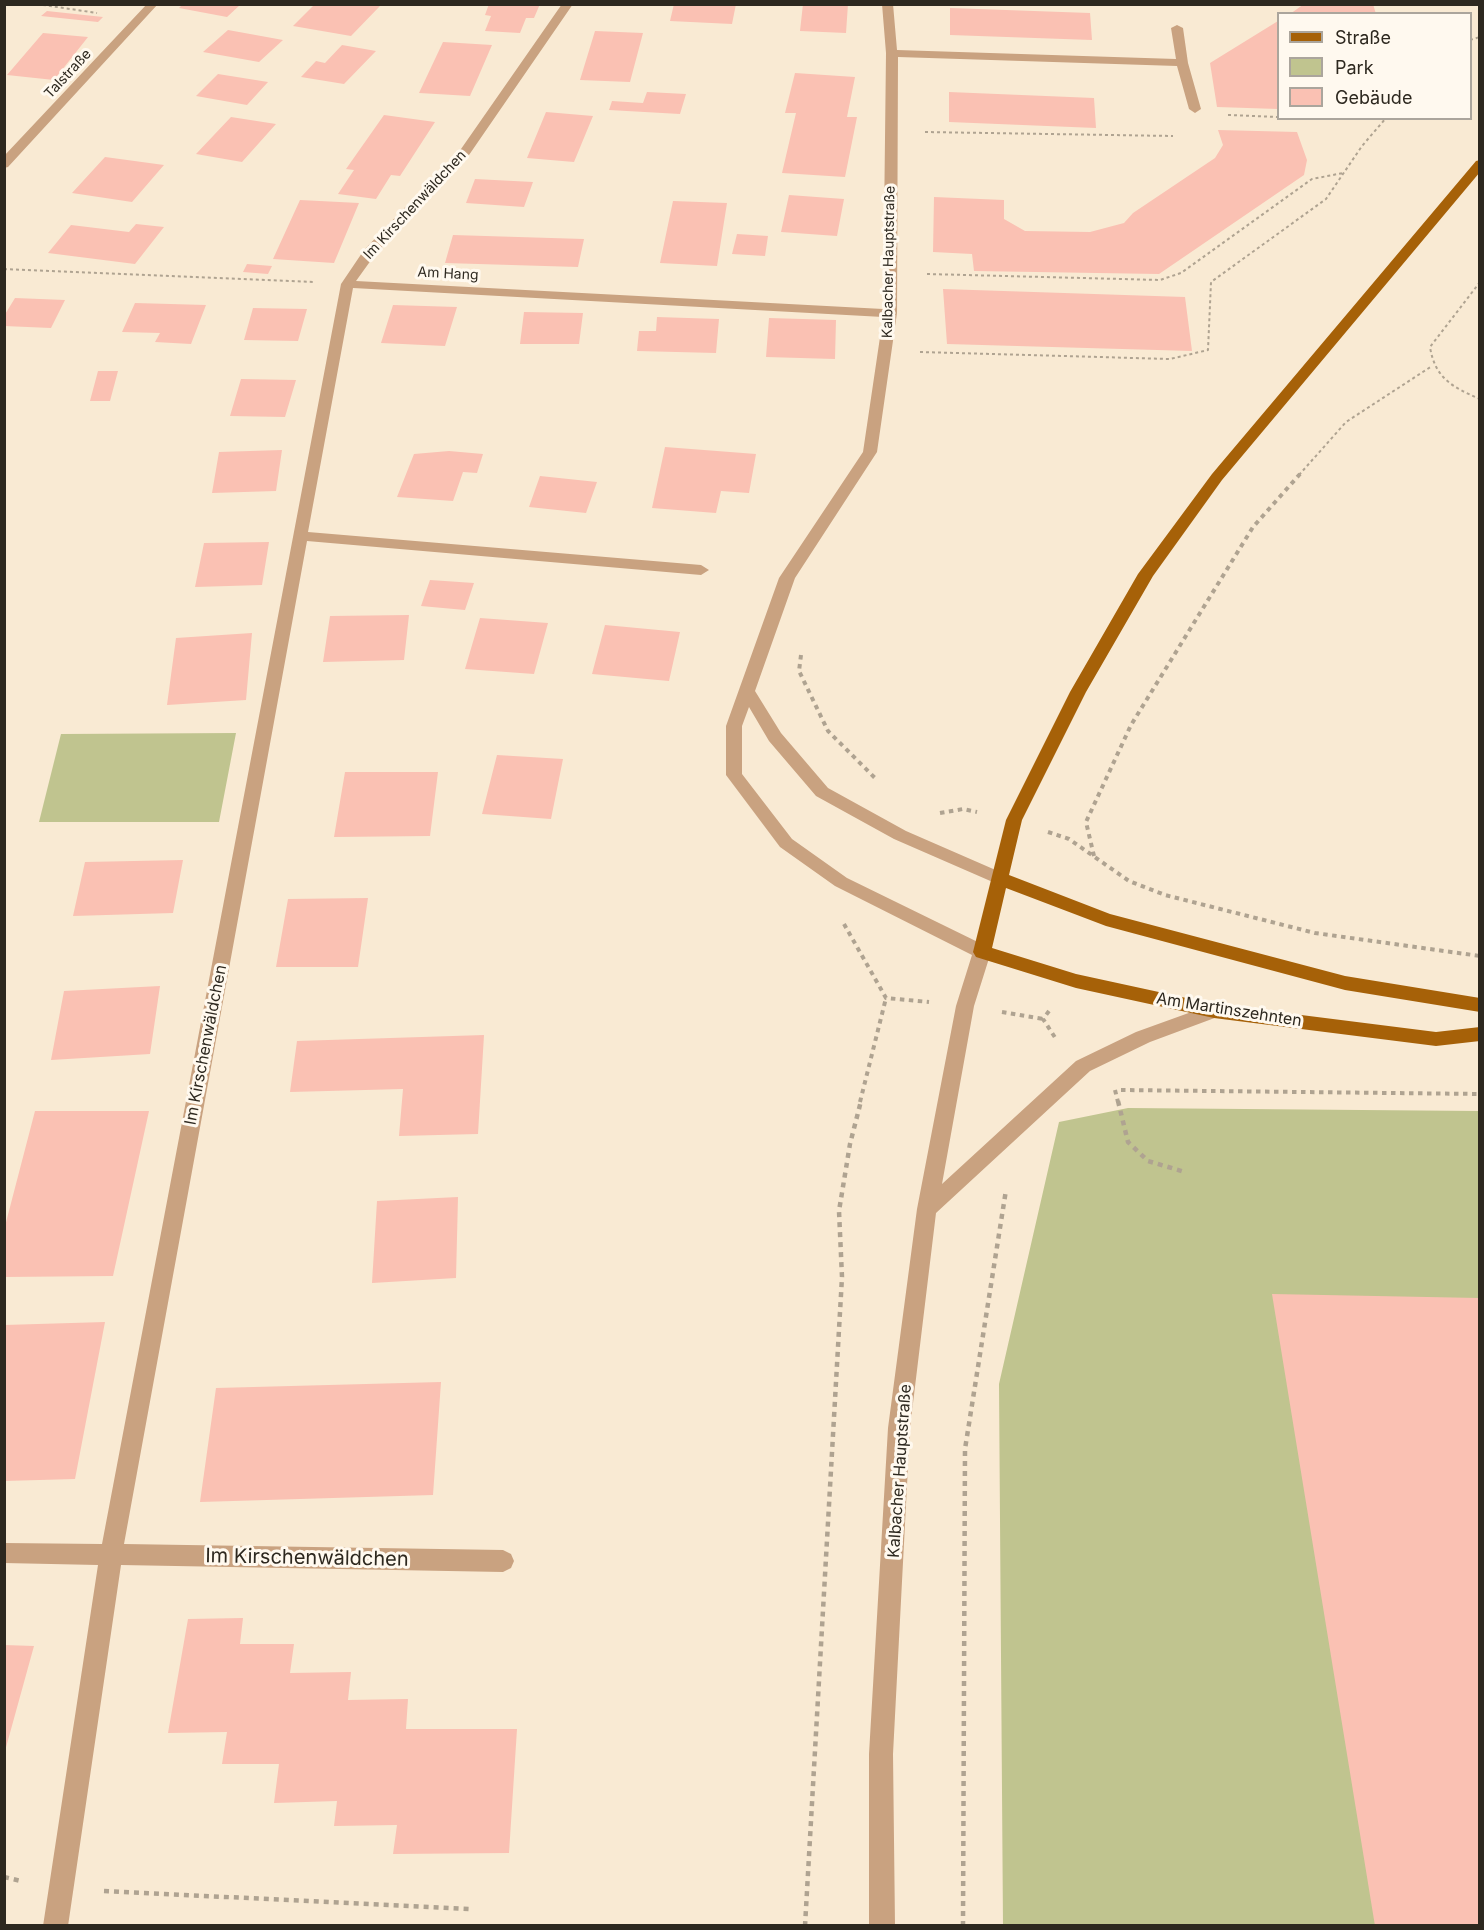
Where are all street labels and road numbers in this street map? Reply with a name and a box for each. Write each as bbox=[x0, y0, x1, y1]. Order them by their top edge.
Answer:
street label: Talstraße bbox=[41, 46, 95, 102]
street label: Im Kirschenwäldchen bbox=[360, 147, 470, 263]
street label: Kalbacher Hauptstraße bbox=[879, 186, 899, 338]
street label: Am Hang bbox=[417, 264, 479, 284]
street label: Im Kirschenwäldchen bbox=[181, 963, 231, 1127]
street label: Am Martinszehnten bbox=[1155, 989, 1303, 1031]
street label: Kalbacher Hauptstraße bbox=[884, 1383, 916, 1559]
street label: Im Kirschenwäldchen bbox=[205, 1544, 409, 1572]

